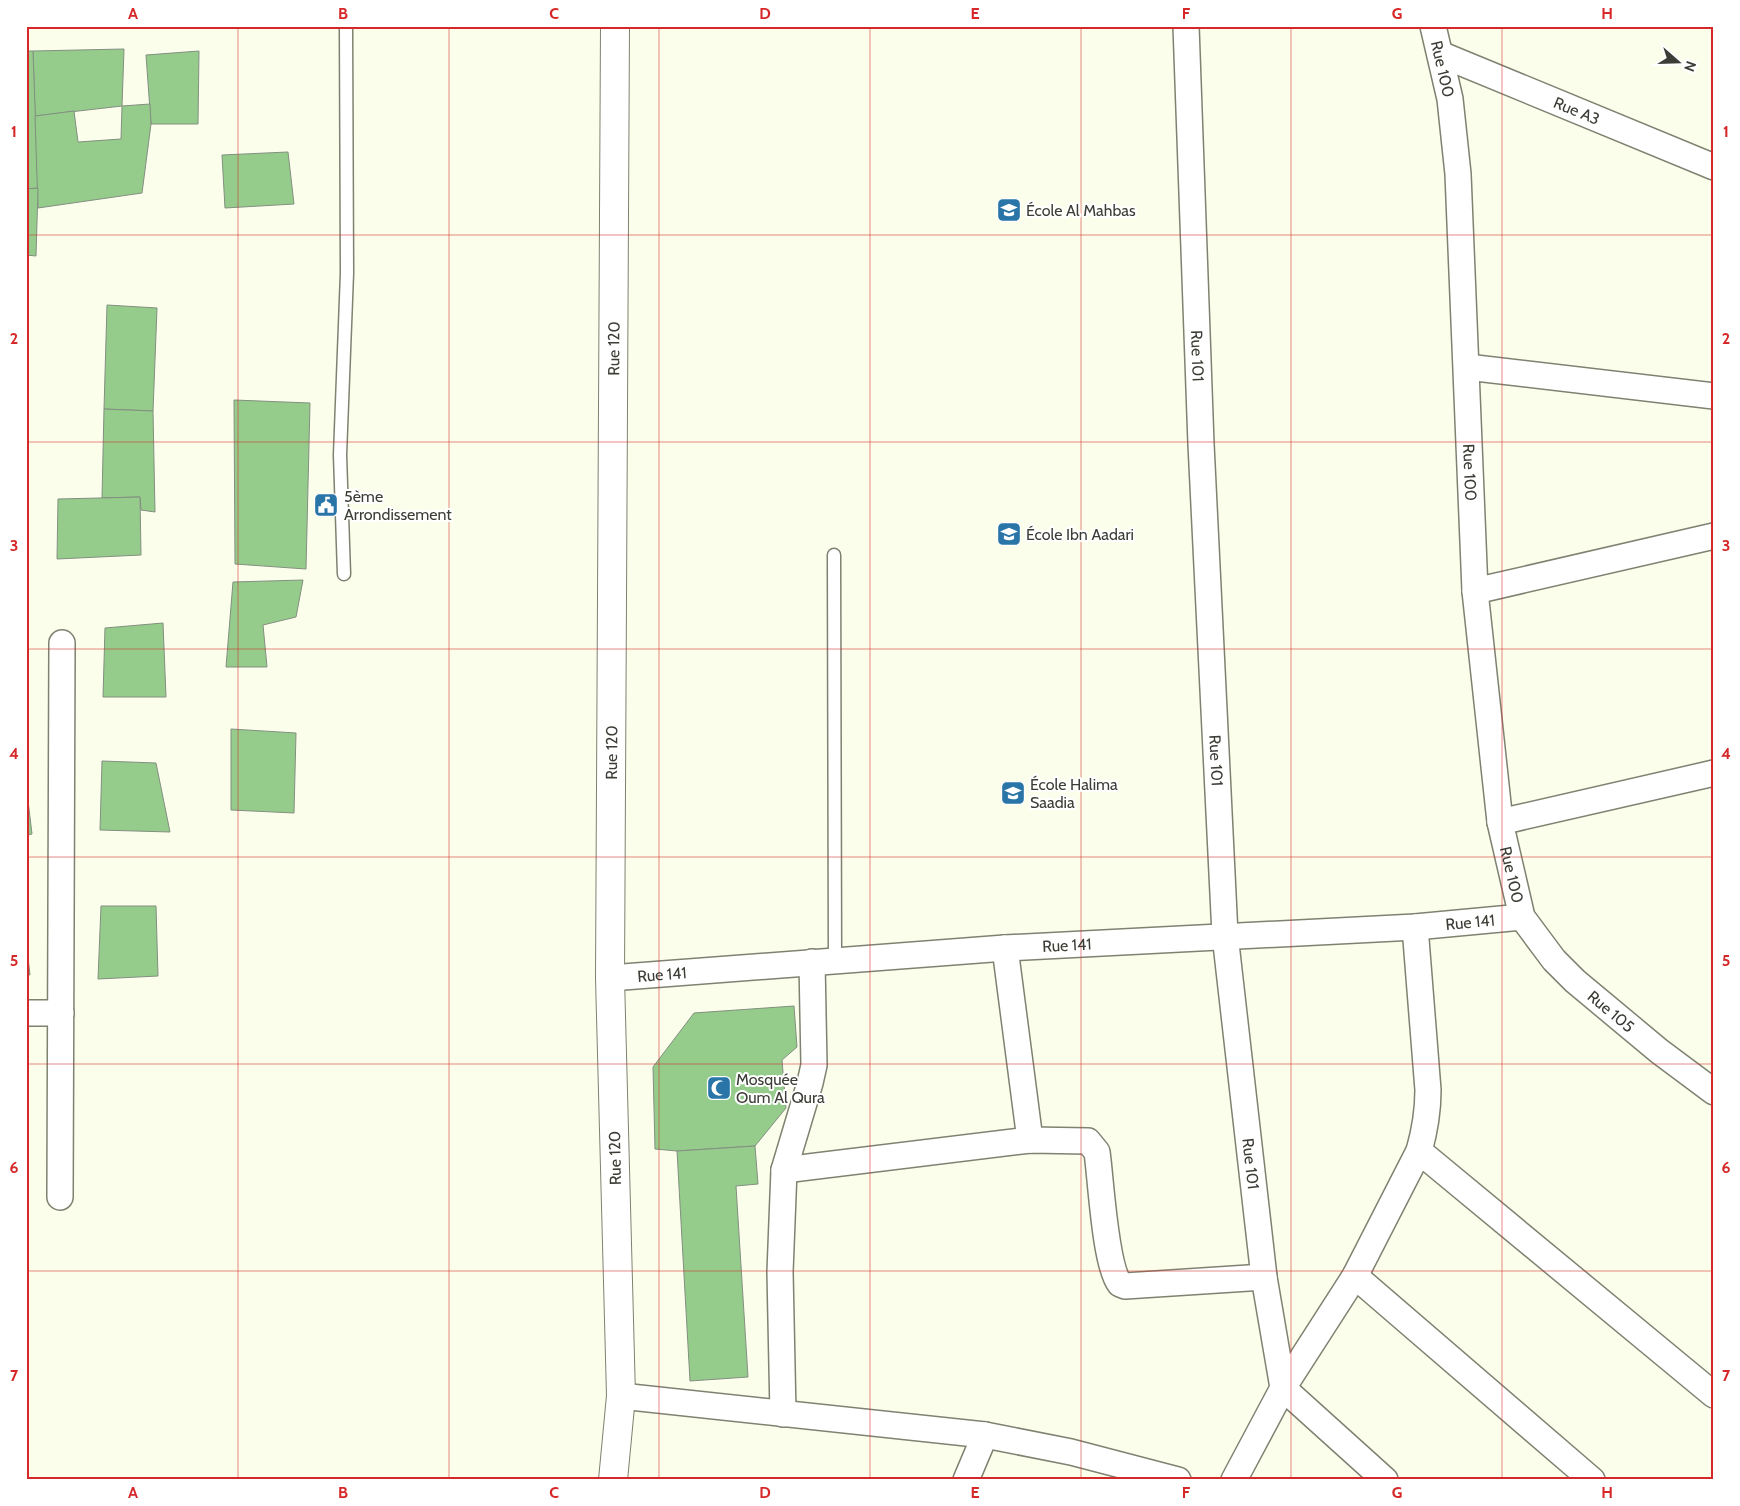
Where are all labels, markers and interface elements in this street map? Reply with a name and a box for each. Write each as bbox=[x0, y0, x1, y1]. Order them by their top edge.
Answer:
text: A bbox=[128, 4, 138, 23]
text: B bbox=[338, 4, 348, 23]
text: C bbox=[549, 4, 559, 23]
text: D bbox=[759, 4, 771, 23]
text: E bbox=[970, 4, 980, 23]
text: F bbox=[1182, 4, 1191, 23]
text: G bbox=[1392, 4, 1402, 23]
text: H bbox=[1601, 4, 1613, 23]
north arrow bbox=[1652, 38, 1702, 88]
street label: Rue 100 bbox=[1427, 39, 1459, 99]
text: N bbox=[1680, 59, 1700, 74]
street label: Rue A3 bbox=[1551, 92, 1603, 128]
text: 1 bbox=[11, 122, 17, 141]
text: 1 bbox=[1723, 122, 1729, 141]
school or university icon: École Al Mahbas bbox=[996, 197, 1022, 223]
place label: École Al Mahbas bbox=[1026, 201, 1136, 220]
street label: Rue 120 bbox=[604, 321, 623, 376]
text: 2 bbox=[10, 329, 18, 348]
text: 2 bbox=[1722, 329, 1730, 348]
street label: Rue 101 bbox=[1187, 330, 1208, 382]
street label: Rue 100 bbox=[1460, 443, 1481, 501]
place label: 5ème Arrondissement bbox=[344, 487, 452, 524]
public building icon: 5ème Arrondissement bbox=[313, 492, 339, 518]
school or university icon: École Ibn Aadari bbox=[996, 521, 1022, 547]
place label: École Ibn Aadari bbox=[1026, 525, 1134, 544]
text: 3 bbox=[10, 536, 18, 555]
text: 3 bbox=[1722, 536, 1730, 555]
street label: Rue 120 bbox=[602, 725, 621, 780]
street label: Rue 101 bbox=[1206, 734, 1227, 786]
text: 4 bbox=[9, 744, 19, 763]
text: 4 bbox=[1721, 744, 1731, 763]
place label: École Halima Saadia bbox=[1030, 775, 1118, 812]
school or university icon: École Halima Saadia bbox=[1000, 780, 1026, 806]
street label: Rue 100 bbox=[1496, 845, 1528, 905]
street label: Rue 141 bbox=[1445, 910, 1496, 934]
street label: Rue 141 bbox=[1042, 934, 1092, 956]
text: 5 bbox=[10, 951, 18, 970]
text: 5 bbox=[1722, 951, 1730, 970]
street label: Rue 141 bbox=[637, 963, 687, 985]
street label: Rue 105 bbox=[1584, 986, 1638, 1036]
place label: Mosquée Oum Al Qura bbox=[736, 1070, 825, 1107]
mosque icon: Mosquée Oum Al Qura bbox=[706, 1075, 732, 1101]
street label: Rue 120 bbox=[605, 1131, 625, 1185]
street label: Rue 101 bbox=[1239, 1137, 1263, 1190]
text: 6 bbox=[10, 1158, 19, 1177]
text: 6 bbox=[1722, 1158, 1731, 1177]
text: 7 bbox=[10, 1366, 19, 1385]
text: 7 bbox=[1722, 1366, 1731, 1385]
text: A bbox=[128, 1483, 138, 1502]
text: B bbox=[338, 1483, 348, 1502]
text: C bbox=[549, 1483, 559, 1502]
text: D bbox=[759, 1483, 771, 1502]
text: E bbox=[970, 1483, 980, 1502]
text: F bbox=[1182, 1483, 1191, 1502]
text: G bbox=[1392, 1483, 1402, 1502]
text: H bbox=[1601, 1483, 1613, 1502]

